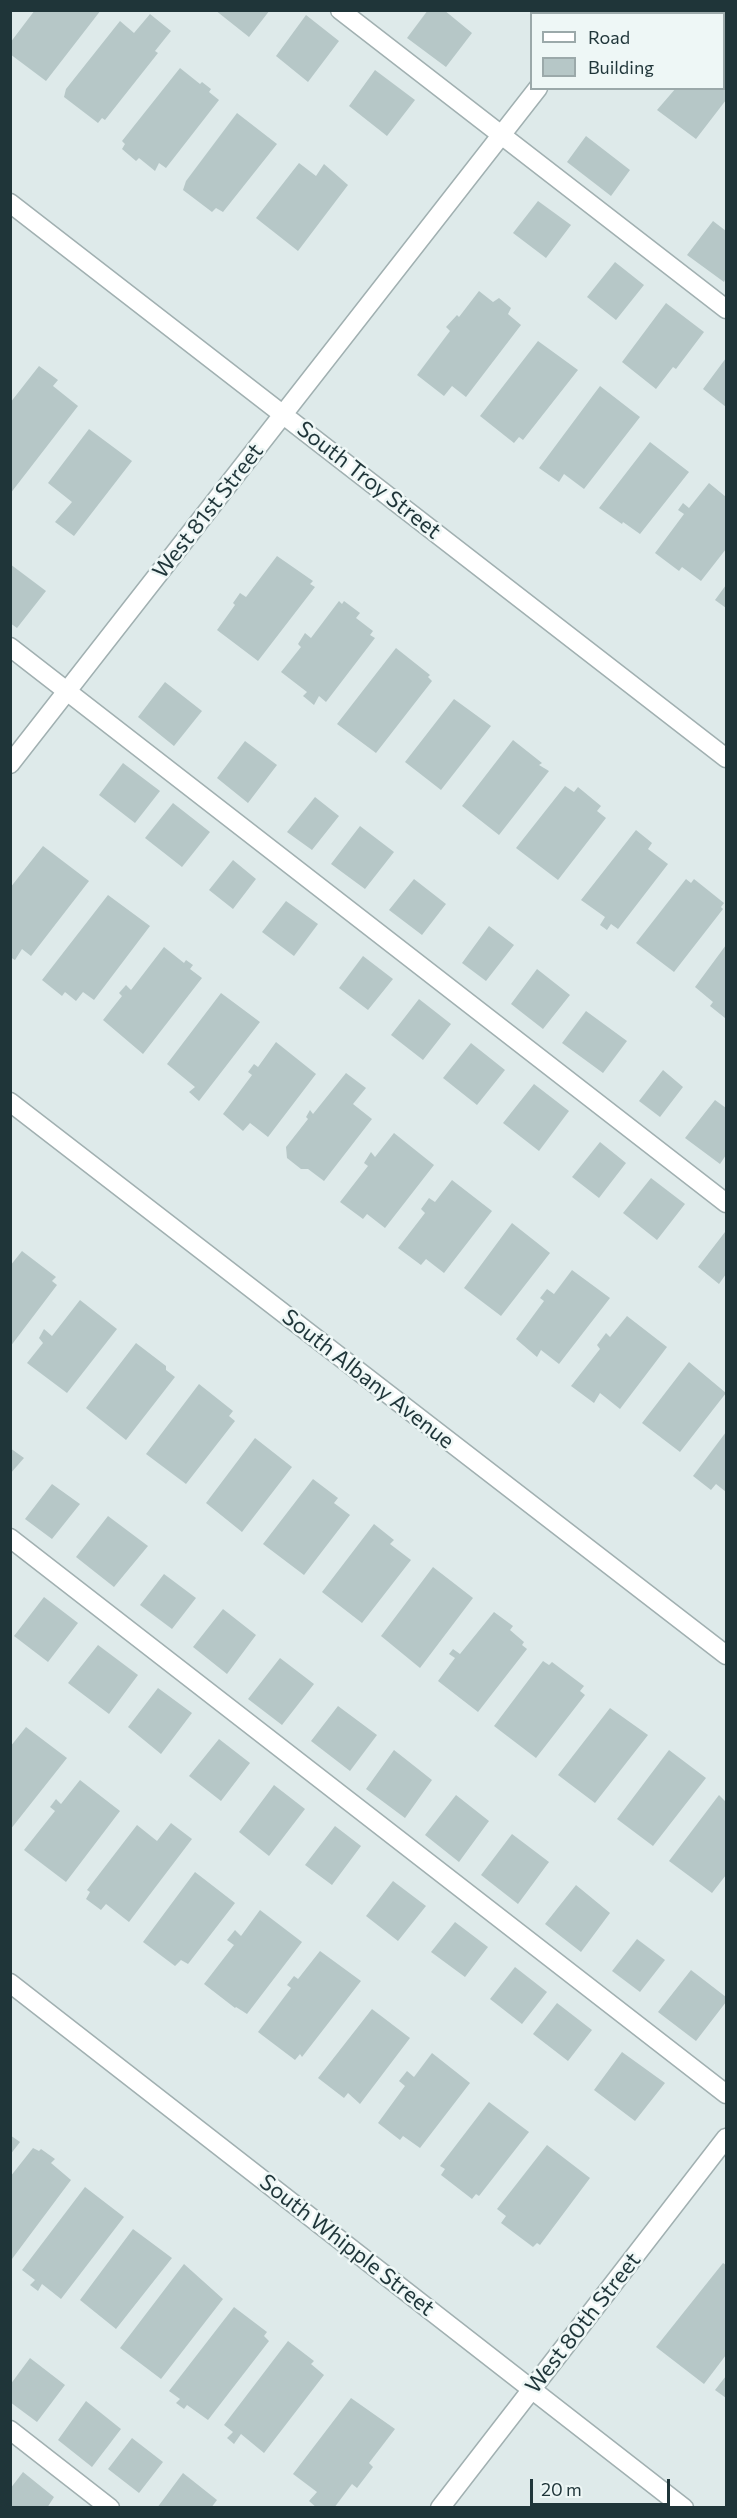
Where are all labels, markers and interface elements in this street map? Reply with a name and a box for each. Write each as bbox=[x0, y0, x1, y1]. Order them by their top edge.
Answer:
legend bbox=[530, 12, 725, 90]
text: Road bbox=[588, 26, 630, 48]
text: Building bbox=[588, 56, 654, 78]
street label: South Troy Street bbox=[292, 416, 446, 544]
street label: West 81st Street bbox=[147, 438, 269, 584]
street label: South Albany Avenue bbox=[277, 1304, 459, 1454]
street label: South Whipple Street bbox=[254, 2169, 440, 2321]
street label: West 80th Street bbox=[520, 2247, 646, 2399]
scale bar bbox=[533, 2467, 672, 2505]
text: 20 m bbox=[541, 2478, 582, 2500]

